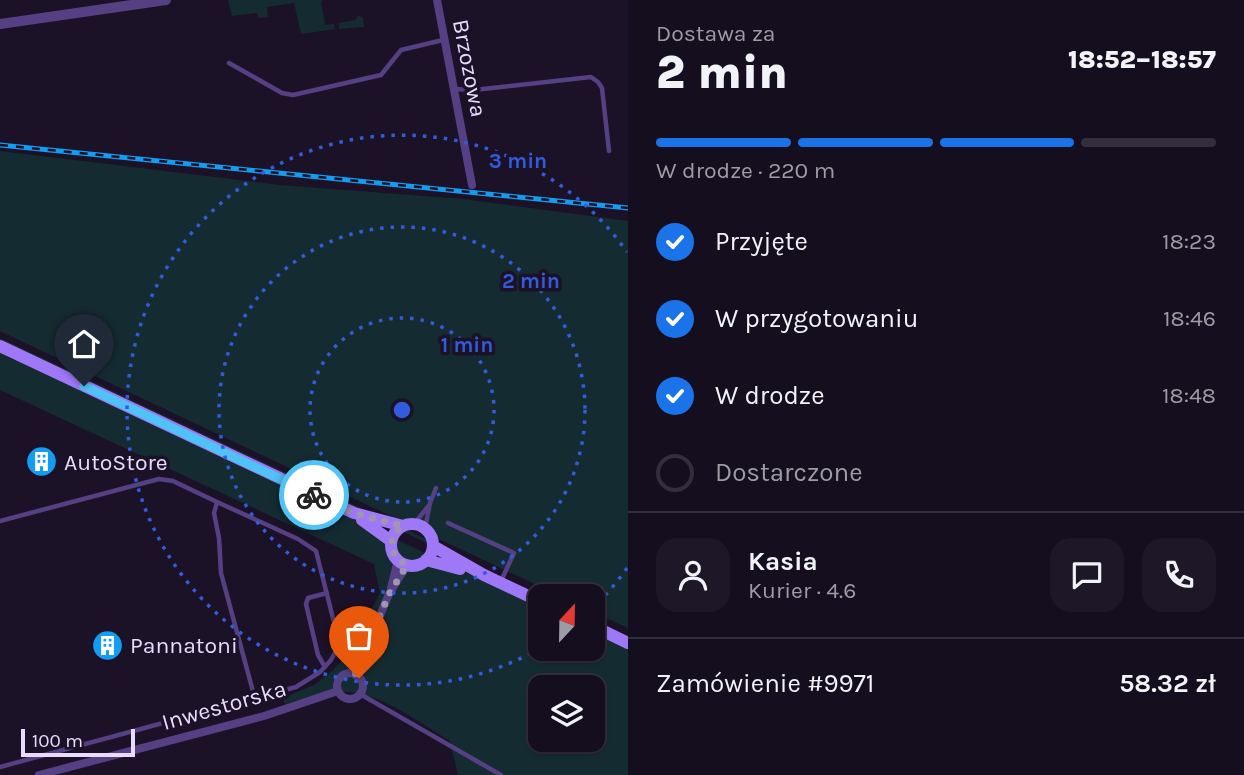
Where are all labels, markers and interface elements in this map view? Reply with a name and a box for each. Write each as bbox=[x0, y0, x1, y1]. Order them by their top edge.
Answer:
street label: Brzozowa bbox=[447, 17, 492, 119]
text: Dostawa za bbox=[656, 20, 776, 47]
text: 18:52–18:57 bbox=[1068, 44, 1216, 75]
text: 2 min bbox=[656, 46, 788, 100]
text: 3 min bbox=[489, 149, 547, 173]
text: W drodze · 220 m bbox=[656, 157, 835, 184]
icon: check bbox=[656, 223, 694, 261]
text: Przyjęte bbox=[715, 226, 808, 257]
text: 18:23 bbox=[1162, 228, 1216, 255]
text: 2 min bbox=[502, 269, 560, 293]
icon: check bbox=[656, 300, 694, 338]
text: W przygotowaniu bbox=[715, 303, 918, 334]
text: 18:46 bbox=[1163, 305, 1216, 332]
pin bbox=[54, 314, 114, 386]
icon: home bbox=[65, 325, 103, 363]
text: 1 min bbox=[441, 333, 493, 357]
icon: check bbox=[656, 377, 694, 415]
text: W drodze bbox=[715, 380, 825, 411]
text: 18:48 bbox=[1162, 382, 1216, 409]
centre of rings bbox=[390, 398, 414, 422]
building icon: AutoStore bbox=[24, 445, 58, 479]
place label: AutoStore bbox=[64, 449, 168, 476]
text: Dostarczone bbox=[715, 457, 863, 488]
courier bbox=[279, 460, 349, 530]
icon: bike bbox=[295, 476, 333, 514]
button: person bbox=[656, 538, 730, 612]
button: chat bbox=[1050, 538, 1124, 612]
button: phone bbox=[1142, 538, 1216, 612]
text: Kasia bbox=[748, 546, 818, 577]
text: Kurier · 4.6 bbox=[748, 577, 856, 604]
north arrow bbox=[528, 584, 606, 662]
map controls bbox=[528, 584, 605, 752]
pin bbox=[329, 606, 389, 678]
icon: bag bbox=[340, 617, 378, 655]
building icon: Pannatoni bbox=[90, 628, 124, 662]
place label: Pannatoni bbox=[130, 632, 238, 659]
text: Zamówienie #9971 bbox=[656, 668, 874, 699]
text: 58.32 zł bbox=[1119, 668, 1216, 699]
street label: Inwestorska bbox=[159, 675, 289, 736]
button: layers bbox=[528, 675, 605, 752]
scale bar bbox=[21, 726, 135, 758]
text: 100 m bbox=[32, 730, 83, 752]

